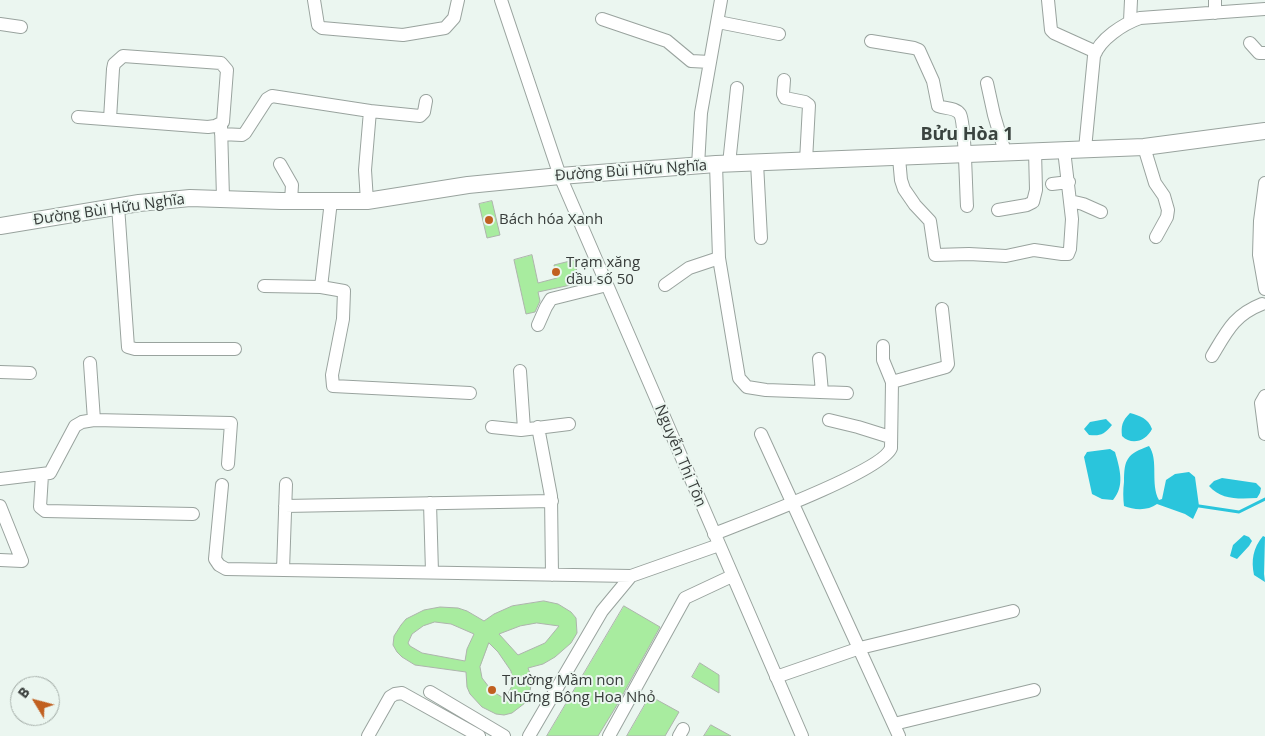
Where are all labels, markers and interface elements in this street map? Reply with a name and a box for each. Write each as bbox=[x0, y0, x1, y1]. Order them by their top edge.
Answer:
district label: Bửu Hòa 1 bbox=[920, 124, 1014, 146]
street label: Đường Bùi Hữu Nghĩa bbox=[554, 157, 708, 185]
street label: Đường Bùi Hữu Nghĩa bbox=[32, 190, 186, 230]
place label: Bách hóa Xanh bbox=[499, 211, 603, 229]
marker: Bách hóa Xanh bbox=[483, 214, 495, 226]
place label: Trạm xăng dầu số 50 bbox=[566, 254, 640, 289]
marker: Trạm xăng dầu số 50 bbox=[550, 266, 562, 278]
street label: Nguyễn Thị Tồn bbox=[650, 402, 710, 510]
place label: Trường Mầm non Những Bông Hoa Nhỏ bbox=[502, 672, 655, 707]
north arrow bbox=[10, 676, 60, 726]
text: B bbox=[13, 683, 34, 702]
marker: Trường Mầm non Những Bông Hoa Nhỏ bbox=[486, 684, 498, 696]

